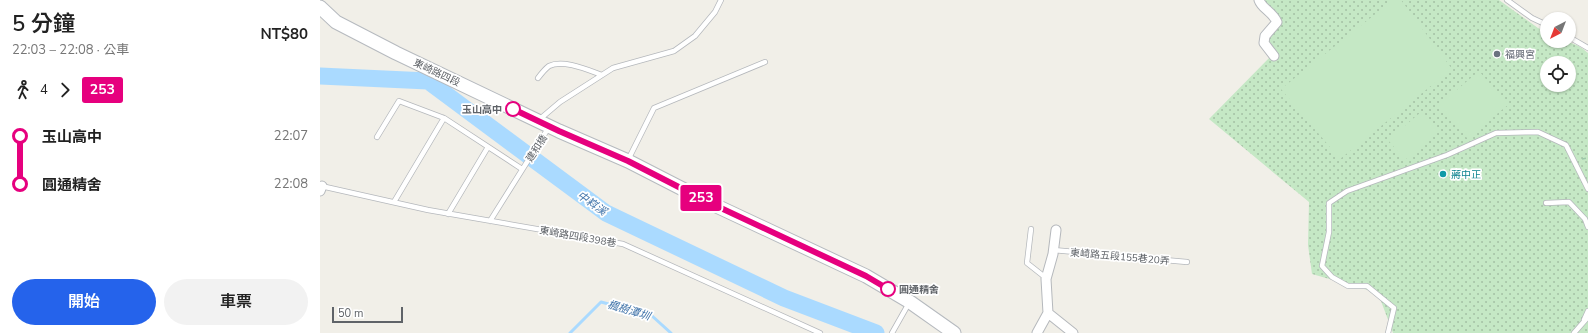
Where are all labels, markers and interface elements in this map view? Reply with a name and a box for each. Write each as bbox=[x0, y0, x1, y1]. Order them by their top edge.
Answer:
text: 5 分鐘 bbox=[12, 9, 75, 39]
north arrow bbox=[1540, 12, 1576, 48]
map controls bbox=[1540, 12, 1576, 92]
text: NT$80 bbox=[260, 24, 308, 44]
text: 22:03 – 22:08 · 公車 bbox=[12, 41, 129, 59]
place label: 福興宮 bbox=[1505, 48, 1535, 62]
marker: 福興宮 bbox=[1492, 49, 1502, 59]
street label: 東崎路四段 bbox=[411, 56, 462, 90]
button: locate bbox=[1540, 56, 1576, 92]
icon: walk bbox=[12, 79, 34, 101]
icon: forward bbox=[54, 79, 76, 101]
text: 253 bbox=[90, 80, 115, 99]
text: 4 bbox=[40, 81, 48, 99]
marker: 玉山高中 bbox=[505, 101, 521, 117]
place label: 玉山高中 bbox=[462, 103, 502, 117]
text: 玉山高中 bbox=[42, 127, 102, 147]
text: 22:07 bbox=[274, 127, 308, 145]
street label: 建和橋 bbox=[523, 132, 551, 165]
place label: 蔣中正 bbox=[1451, 168, 1481, 182]
marker: 蔣中正 bbox=[1438, 169, 1448, 179]
text: 圓通精舍 bbox=[42, 175, 102, 195]
text: 22:08 bbox=[274, 175, 308, 193]
line badge: 253 bbox=[678, 185, 724, 211]
water label: 中嵙溪 bbox=[574, 188, 611, 220]
text: 253 bbox=[688, 188, 714, 207]
street label: 東崎路四段398巷 bbox=[538, 223, 617, 251]
street label: 東崎路五段155巷20弄 bbox=[1069, 246, 1170, 268]
button: 開始 bbox=[12, 279, 156, 325]
button: 車票 bbox=[164, 279, 308, 325]
marker: 圓通精舍 bbox=[880, 281, 896, 297]
place label: 圓通精舍 bbox=[899, 283, 939, 297]
water label: 楓樹潭圳 bbox=[606, 297, 654, 325]
scale bar bbox=[332, 305, 403, 324]
text: 50 m bbox=[338, 306, 363, 321]

